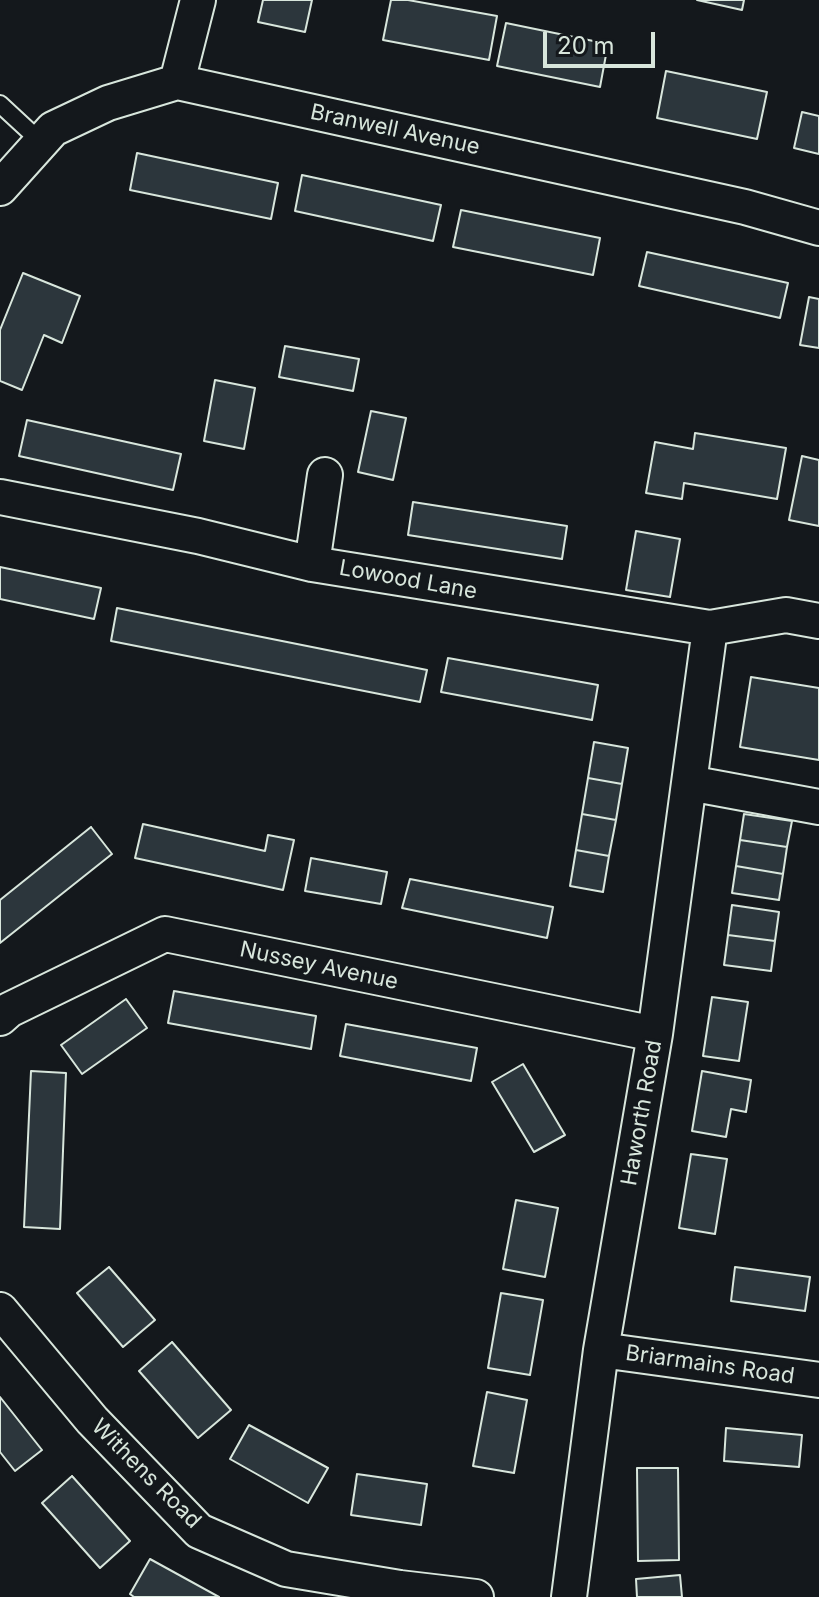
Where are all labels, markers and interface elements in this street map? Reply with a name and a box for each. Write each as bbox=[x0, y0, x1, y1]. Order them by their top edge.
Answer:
scale bar bbox=[547, 16, 659, 66]
text: 20 m bbox=[557, 31, 615, 60]
street label: Branwell Avenue bbox=[308, 99, 482, 161]
street label: Lowood Lane bbox=[337, 555, 479, 605]
street label: Nussey Avenue bbox=[237, 936, 401, 996]
street label: Haworth Road bbox=[616, 1038, 668, 1188]
street label: Briarmains Road bbox=[624, 1340, 796, 1390]
street label: Withens Road bbox=[86, 1414, 206, 1534]

